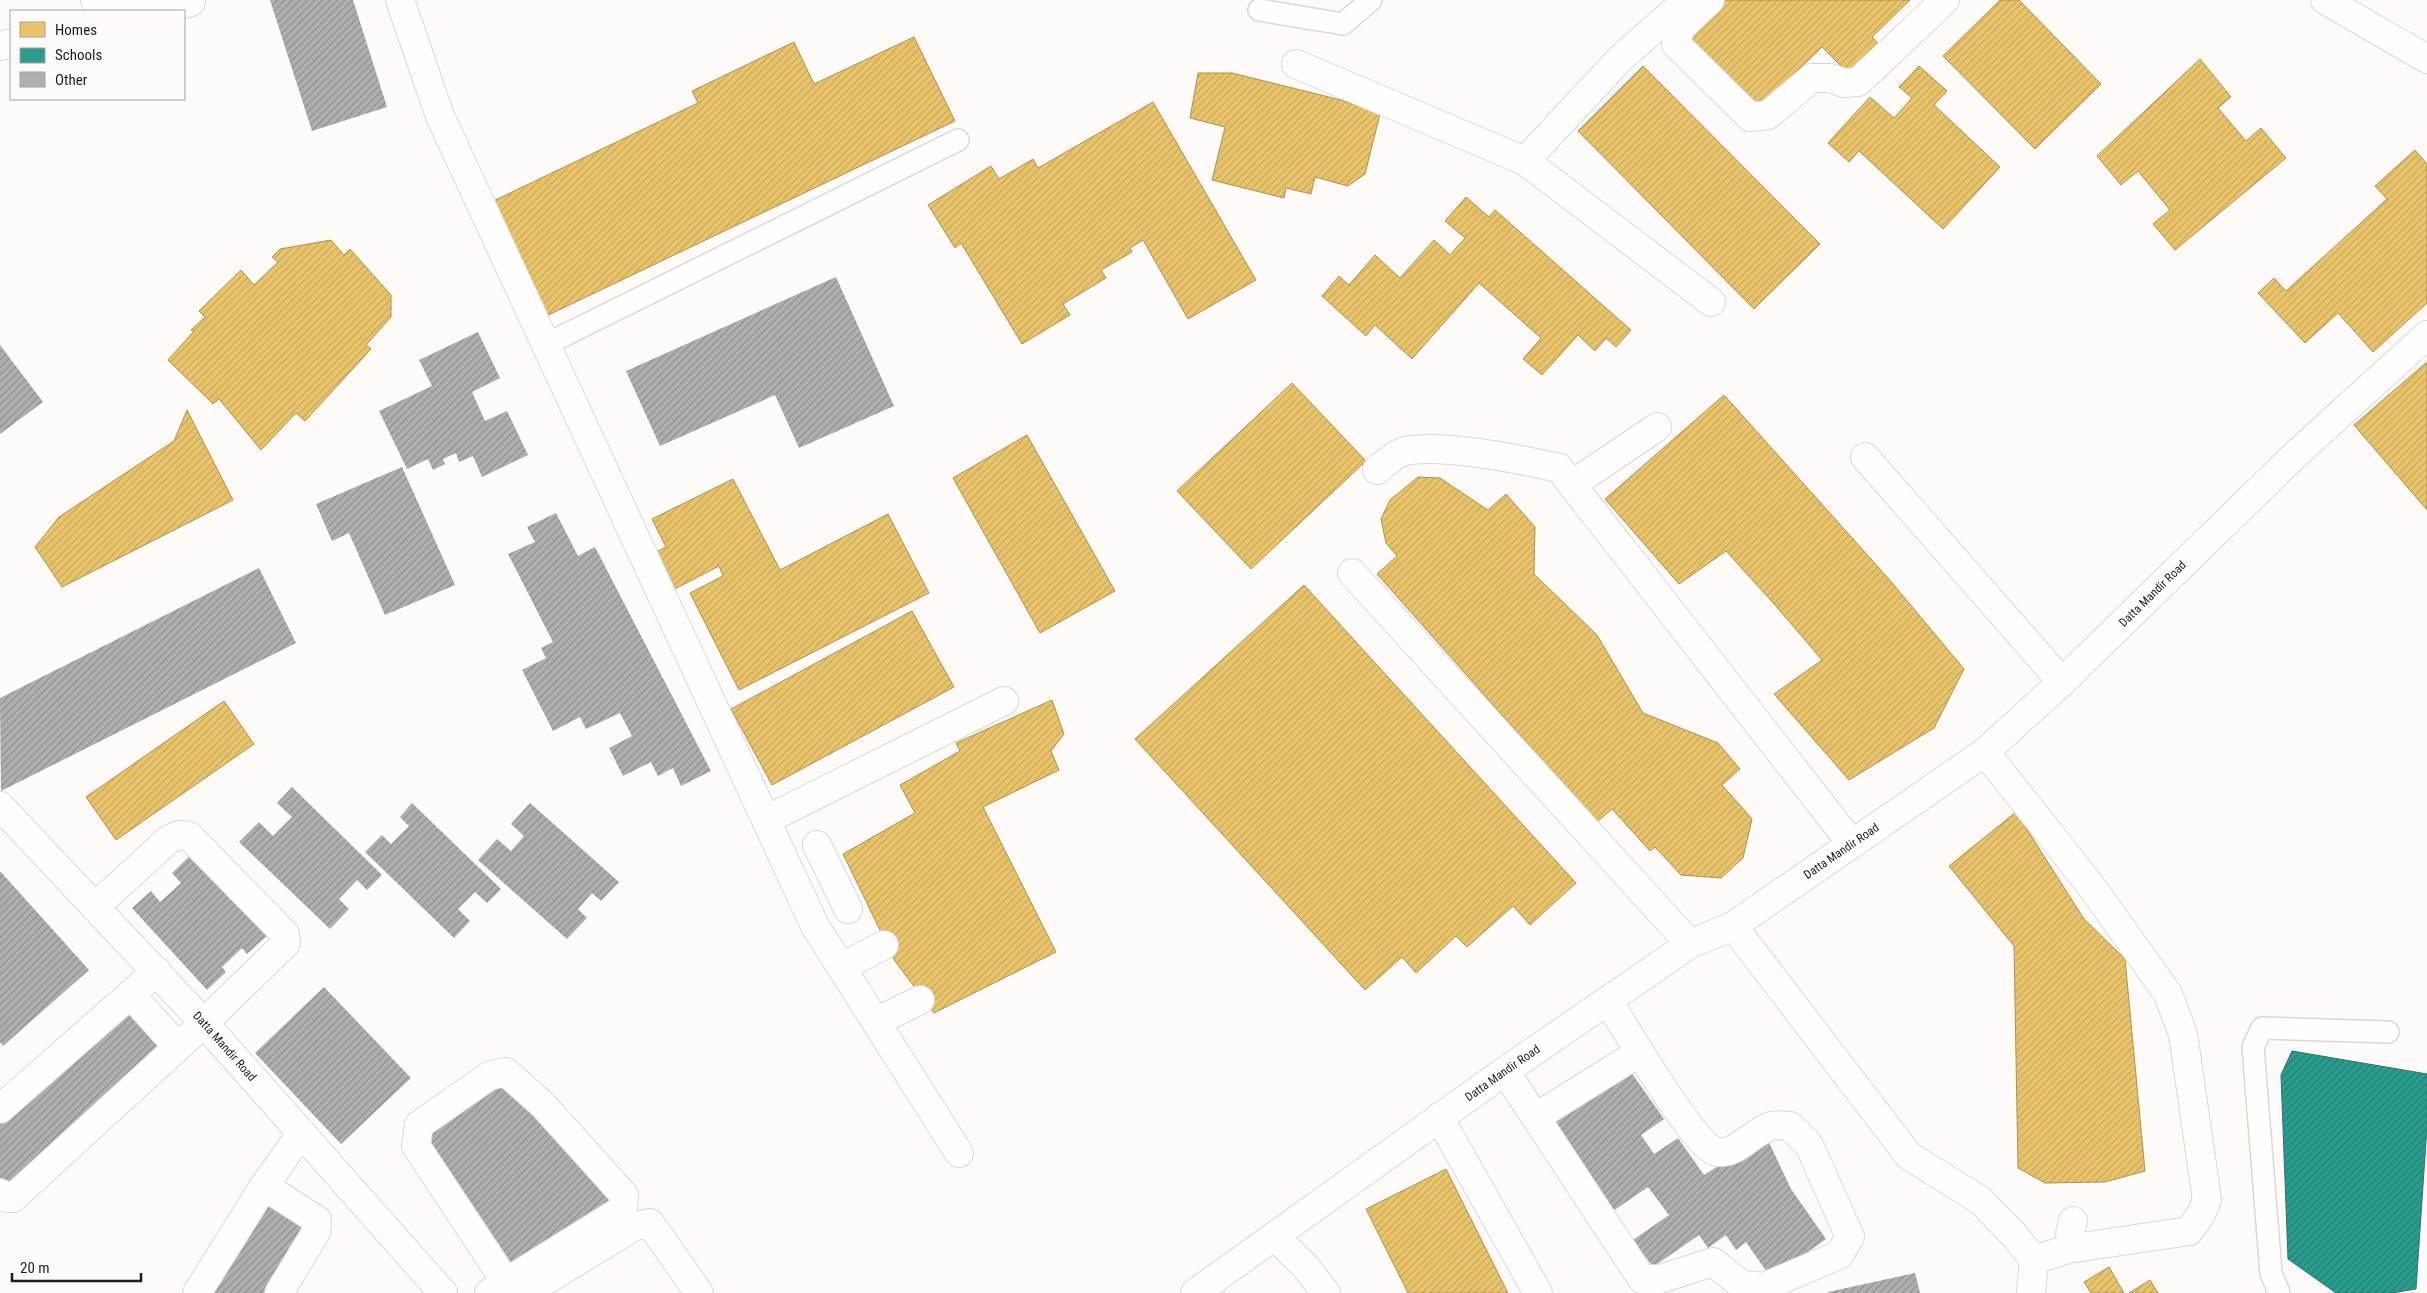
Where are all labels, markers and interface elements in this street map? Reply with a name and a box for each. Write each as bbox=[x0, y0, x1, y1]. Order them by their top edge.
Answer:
legend bbox=[10, 10, 185, 100]
text: Homes bbox=[55, 21, 97, 39]
text: Schools bbox=[55, 46, 102, 64]
text: Other bbox=[55, 71, 88, 89]
street label: Datta Mandir Road bbox=[2116, 558, 2189, 630]
street label: Datta Mandir Road bbox=[1801, 820, 1882, 882]
street label: Datta Mandir Road bbox=[190, 1009, 259, 1084]
street label: Datta Mandir Road bbox=[1462, 1042, 1543, 1104]
scale bar bbox=[12, 1250, 141, 1282]
text: 20 m bbox=[20, 1259, 50, 1277]

